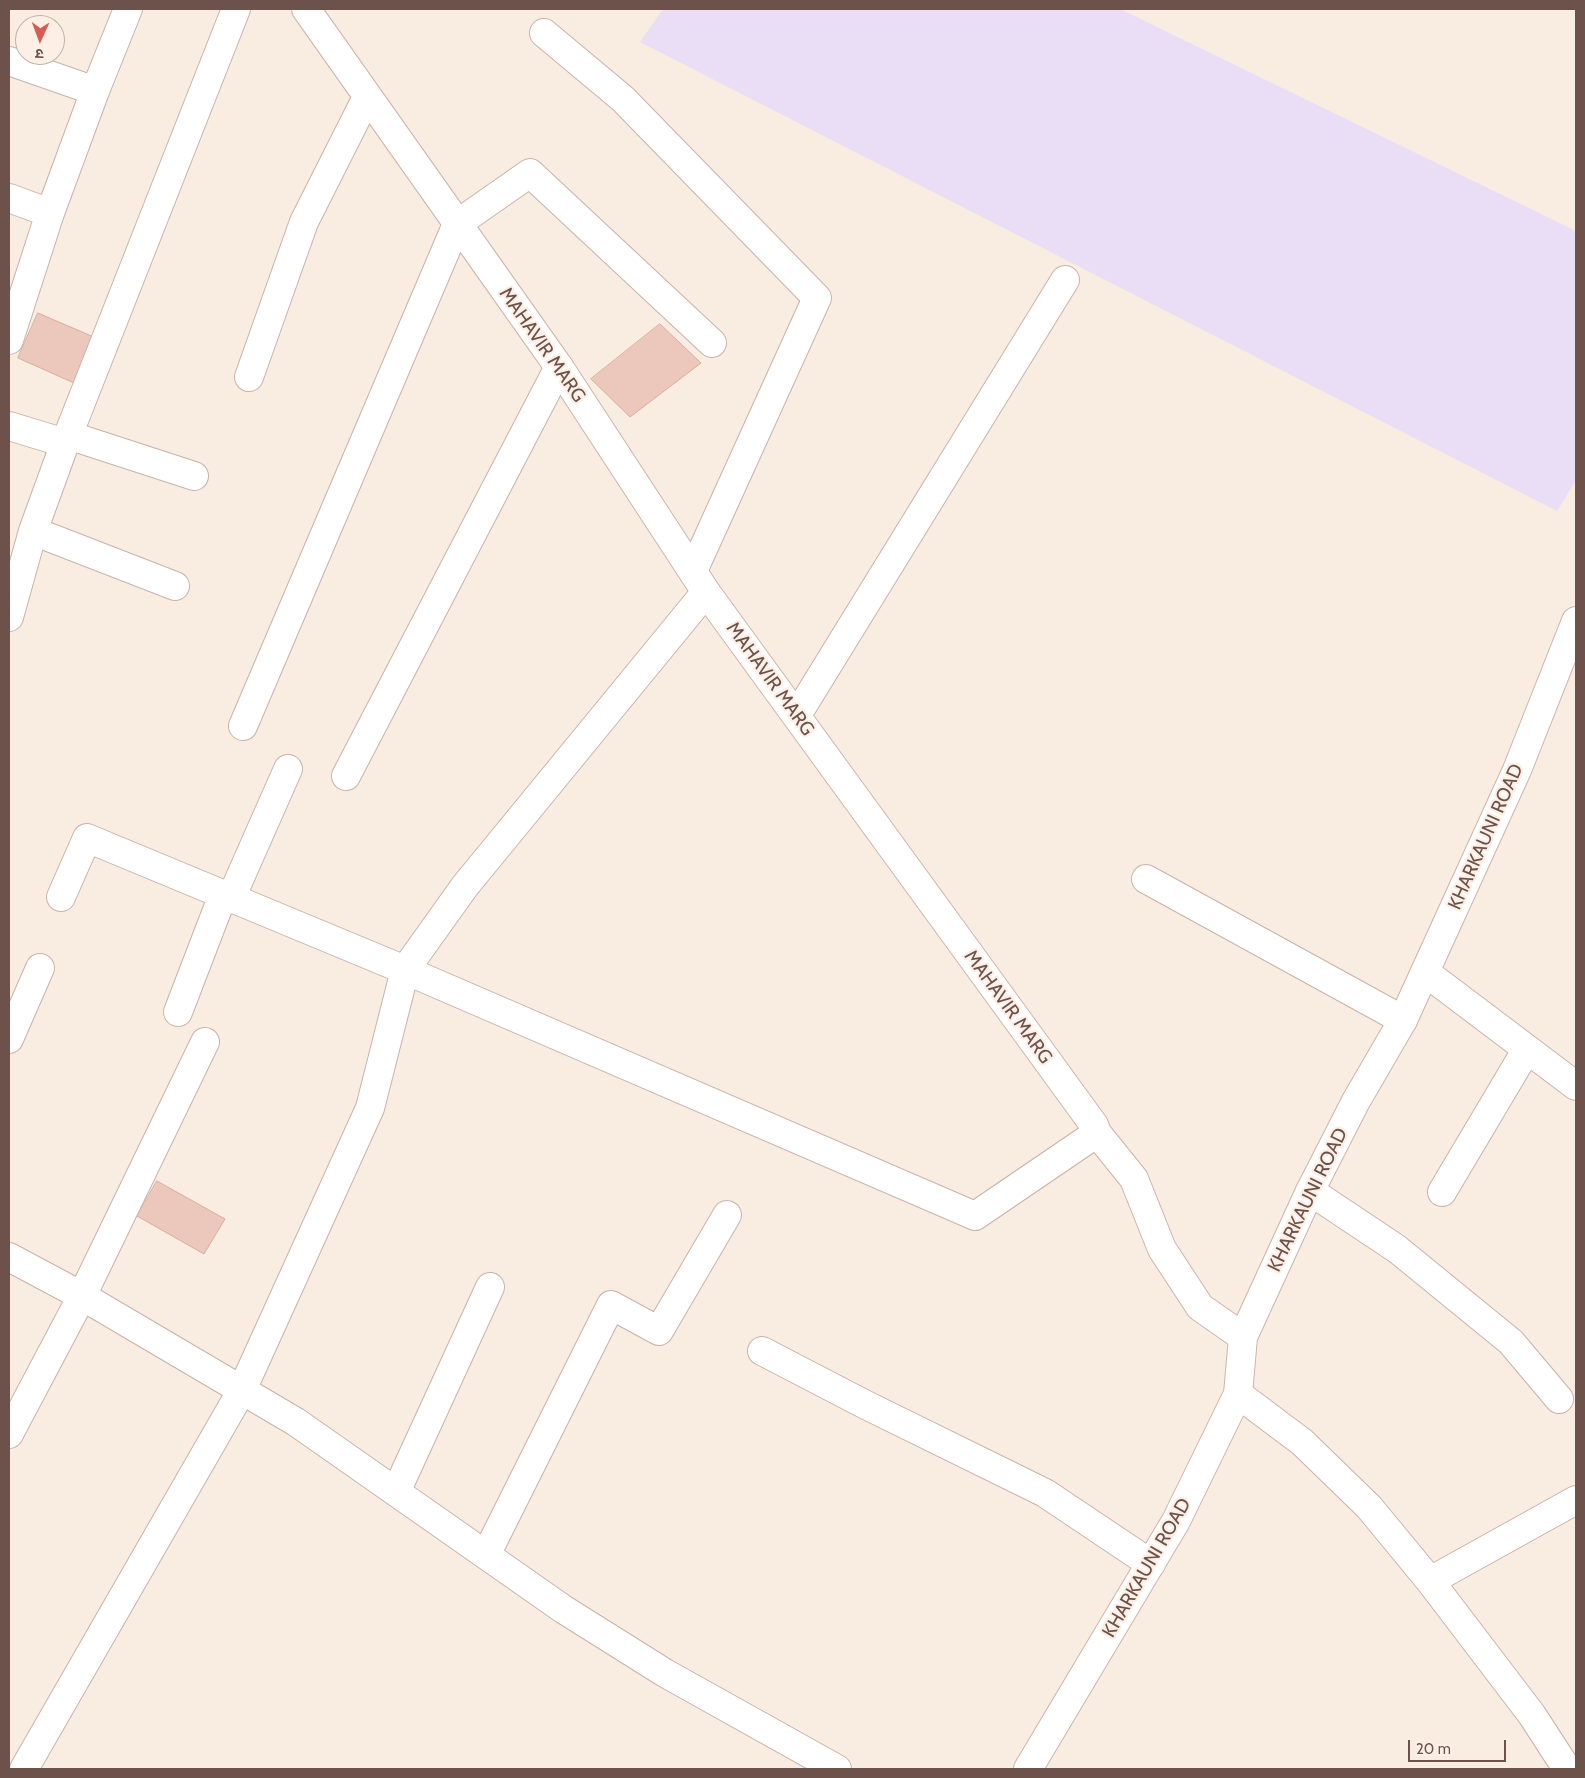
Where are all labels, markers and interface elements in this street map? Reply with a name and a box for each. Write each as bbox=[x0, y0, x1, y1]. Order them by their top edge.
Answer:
north arrow bbox=[15, 15, 65, 65]
text: उ bbox=[35, 45, 44, 63]
street label: MAHAVIR MARG bbox=[494, 283, 590, 407]
street label: MAHAVIR MARG bbox=[721, 618, 819, 740]
street label: KHARKAUNI ROAD bbox=[1444, 761, 1528, 913]
street label: MAHAVIR MARG bbox=[959, 946, 1057, 1068]
street label: KHARKAUNI ROAD bbox=[1263, 1124, 1353, 1276]
street label: KHARKAUNI ROAD bbox=[1098, 1494, 1196, 1642]
scale bar bbox=[1410, 1730, 1508, 1762]
text: 20 m bbox=[1416, 1740, 1451, 1758]

